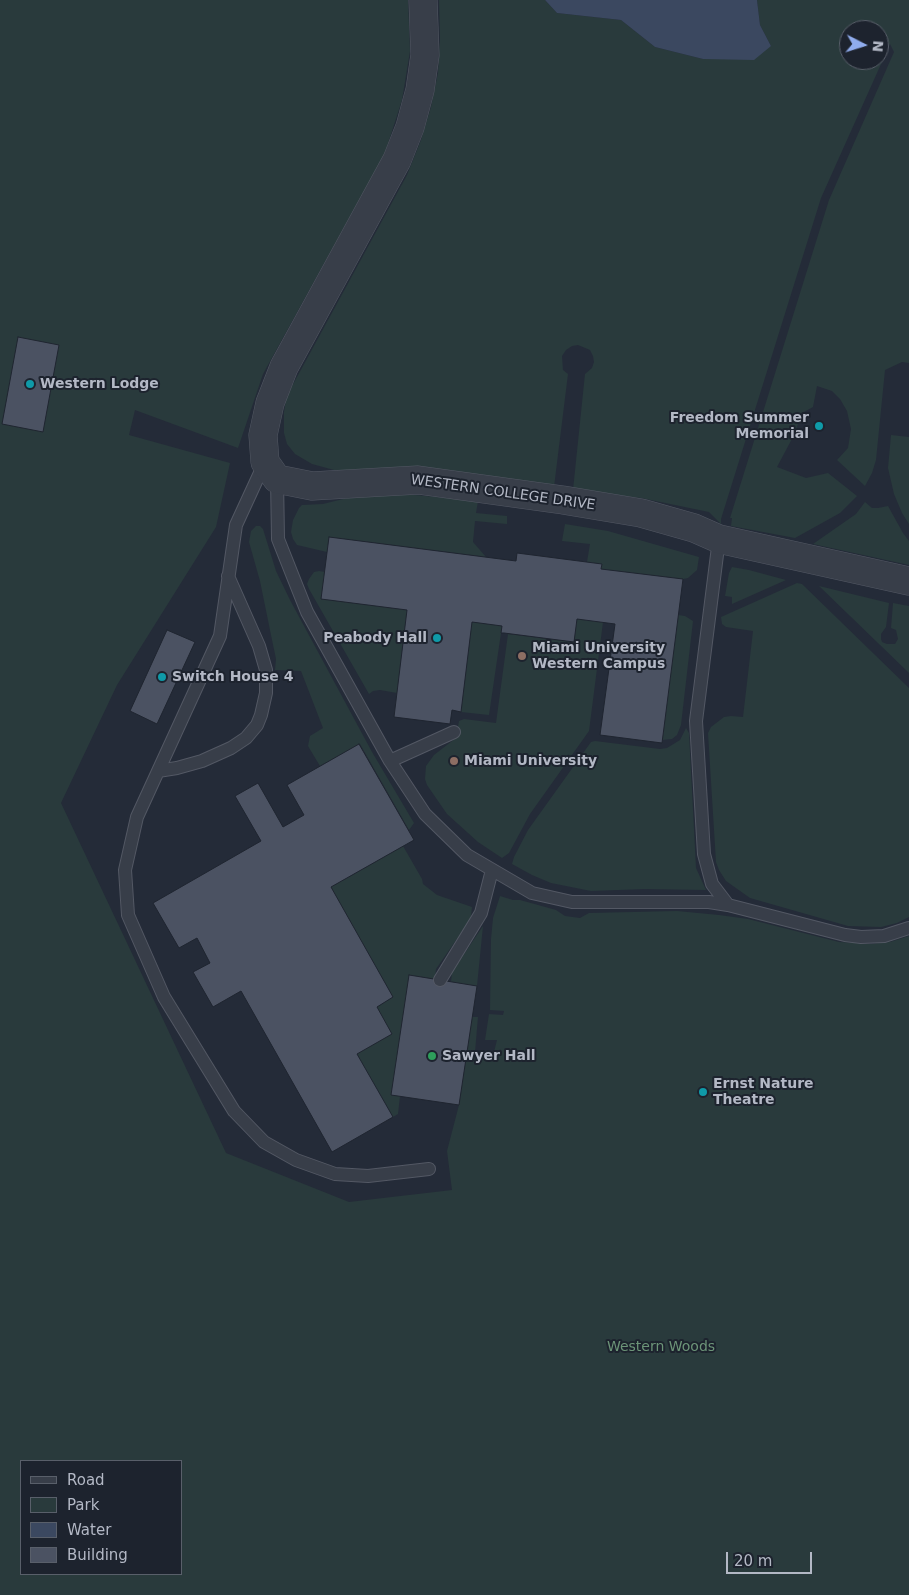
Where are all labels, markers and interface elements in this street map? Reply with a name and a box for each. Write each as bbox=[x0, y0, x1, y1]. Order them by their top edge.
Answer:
north arrow bbox=[839, 20, 889, 70]
text: N bbox=[869, 40, 886, 53]
place label: Western Lodge bbox=[40, 376, 159, 392]
marker: Western Lodge bbox=[24, 378, 36, 390]
place label: Freedom Summer Memorial bbox=[670, 410, 809, 442]
marker: Freedom Summer Memorial bbox=[813, 420, 825, 432]
street label: WESTERN COLLEGE DRIVE bbox=[410, 472, 596, 514]
place label: Peabody Hall bbox=[323, 630, 427, 646]
marker: Peabody Hall bbox=[431, 632, 443, 644]
place label: Miami University Western Campus bbox=[532, 640, 665, 672]
marker: Miami University Western Campus bbox=[516, 650, 528, 662]
place label: Switch House 4 bbox=[172, 669, 293, 685]
marker: Switch House 4 bbox=[156, 671, 168, 683]
place label: Miami University bbox=[464, 753, 597, 769]
marker: Miami University bbox=[448, 755, 460, 767]
place label: Sawyer Hall bbox=[442, 1048, 536, 1064]
marker: Sawyer Hall bbox=[426, 1050, 438, 1062]
place label: Ernst Nature Theatre bbox=[713, 1076, 814, 1108]
marker: Ernst Nature Theatre bbox=[697, 1086, 709, 1098]
park label: Western Woods bbox=[607, 1339, 715, 1355]
legend bbox=[20, 1460, 182, 1575]
text: Road bbox=[67, 1471, 105, 1489]
text: Park bbox=[67, 1496, 99, 1514]
text: Water bbox=[67, 1521, 111, 1539]
scale bar bbox=[729, 1542, 815, 1574]
text: Building bbox=[67, 1546, 128, 1564]
text: 20 m bbox=[734, 1552, 772, 1570]

